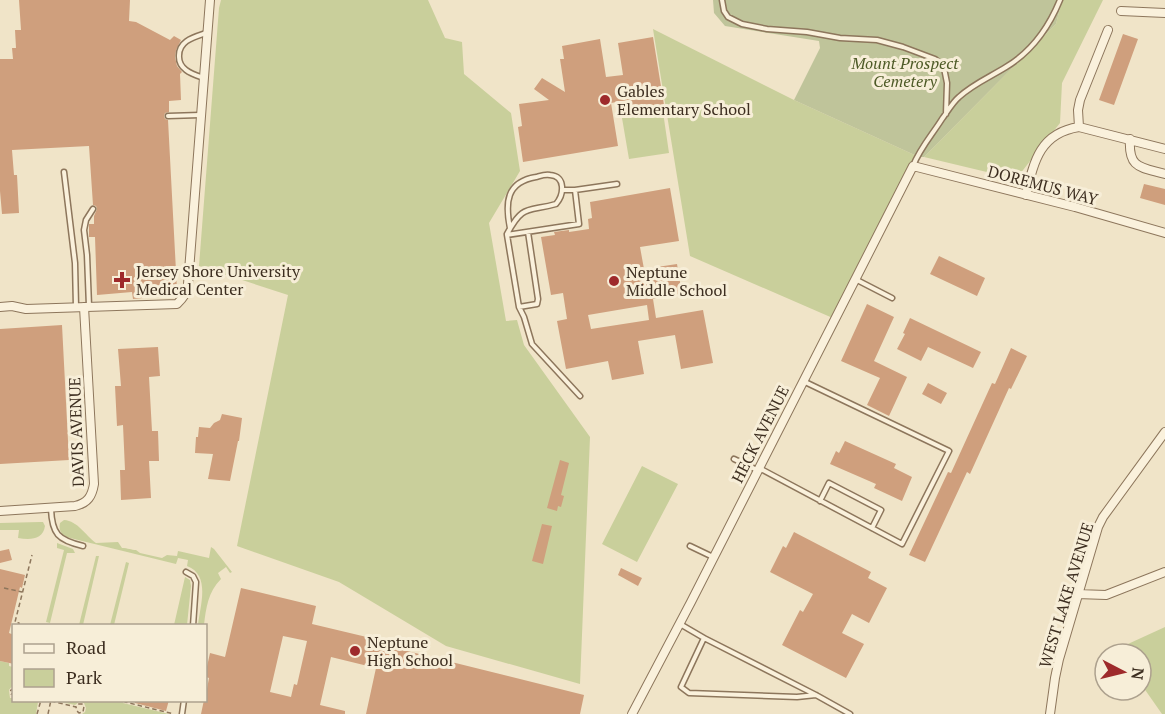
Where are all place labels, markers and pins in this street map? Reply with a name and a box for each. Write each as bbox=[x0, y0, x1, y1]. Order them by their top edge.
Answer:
place label: Gables Elementary School bbox=[617, 80, 751, 120]
marker: Gables Elementary School bbox=[598, 93, 612, 107]
place label: Jersey Shore University Medical Center bbox=[136, 260, 301, 300]
place label: Neptune Middle School bbox=[626, 261, 727, 301]
marker: Jersey Shore University Medical Center bbox=[113, 271, 131, 289]
marker: Neptune Middle School bbox=[607, 274, 621, 288]
place label: Neptune High School bbox=[367, 631, 453, 671]
marker: Neptune High School bbox=[348, 644, 362, 658]

